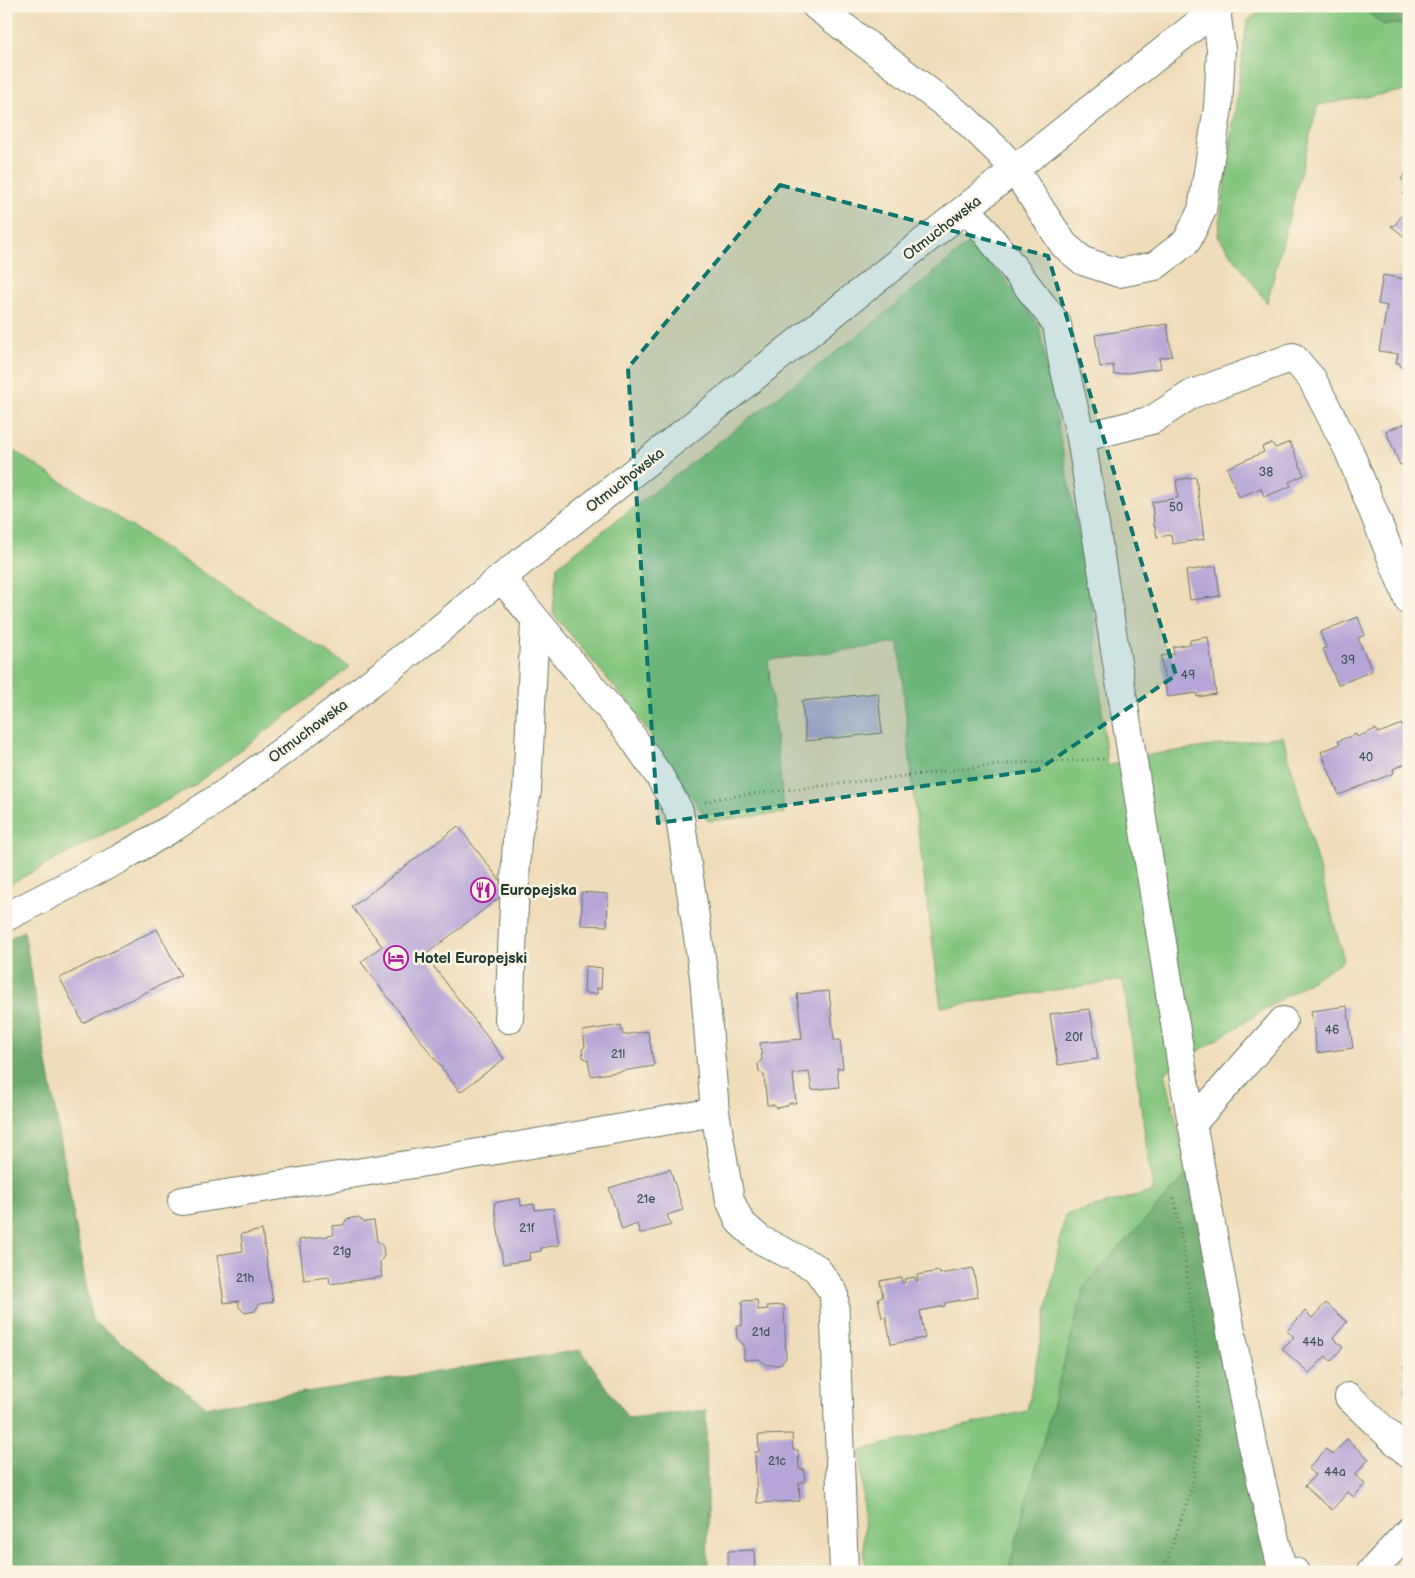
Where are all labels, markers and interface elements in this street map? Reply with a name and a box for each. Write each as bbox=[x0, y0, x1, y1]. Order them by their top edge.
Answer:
street label: Otmuchowska bbox=[899, 192, 985, 265]
street label: Otmuchowska bbox=[582, 444, 668, 517]
house number: 38 bbox=[1259, 465, 1273, 480]
house number: 50 bbox=[1169, 500, 1183, 515]
house number: 39 bbox=[1341, 653, 1355, 668]
house number: 49 bbox=[1181, 668, 1195, 683]
street label: Otmuchowska bbox=[265, 695, 352, 767]
house number: 40 bbox=[1359, 750, 1373, 765]
restaurant icon: Europejska bbox=[470, 877, 496, 903]
place label: Europejska bbox=[500, 881, 577, 900]
hotel icon: Hotel Europejski bbox=[383, 945, 409, 971]
place label: Hotel Europejski bbox=[414, 949, 527, 968]
house number: 46 bbox=[1325, 1023, 1339, 1038]
house number: 20f bbox=[1065, 1030, 1083, 1045]
house number: 21l bbox=[611, 1047, 625, 1062]
house number: 21e bbox=[637, 1192, 655, 1207]
house number: 21f bbox=[519, 1221, 535, 1236]
house number: 21g bbox=[333, 1244, 351, 1259]
house number: 21h bbox=[236, 1271, 254, 1286]
house number: 21d bbox=[752, 1325, 770, 1340]
house number: 44b bbox=[1302, 1335, 1324, 1350]
house number: 21c bbox=[768, 1454, 786, 1469]
house number: 44a bbox=[1324, 1465, 1346, 1480]

